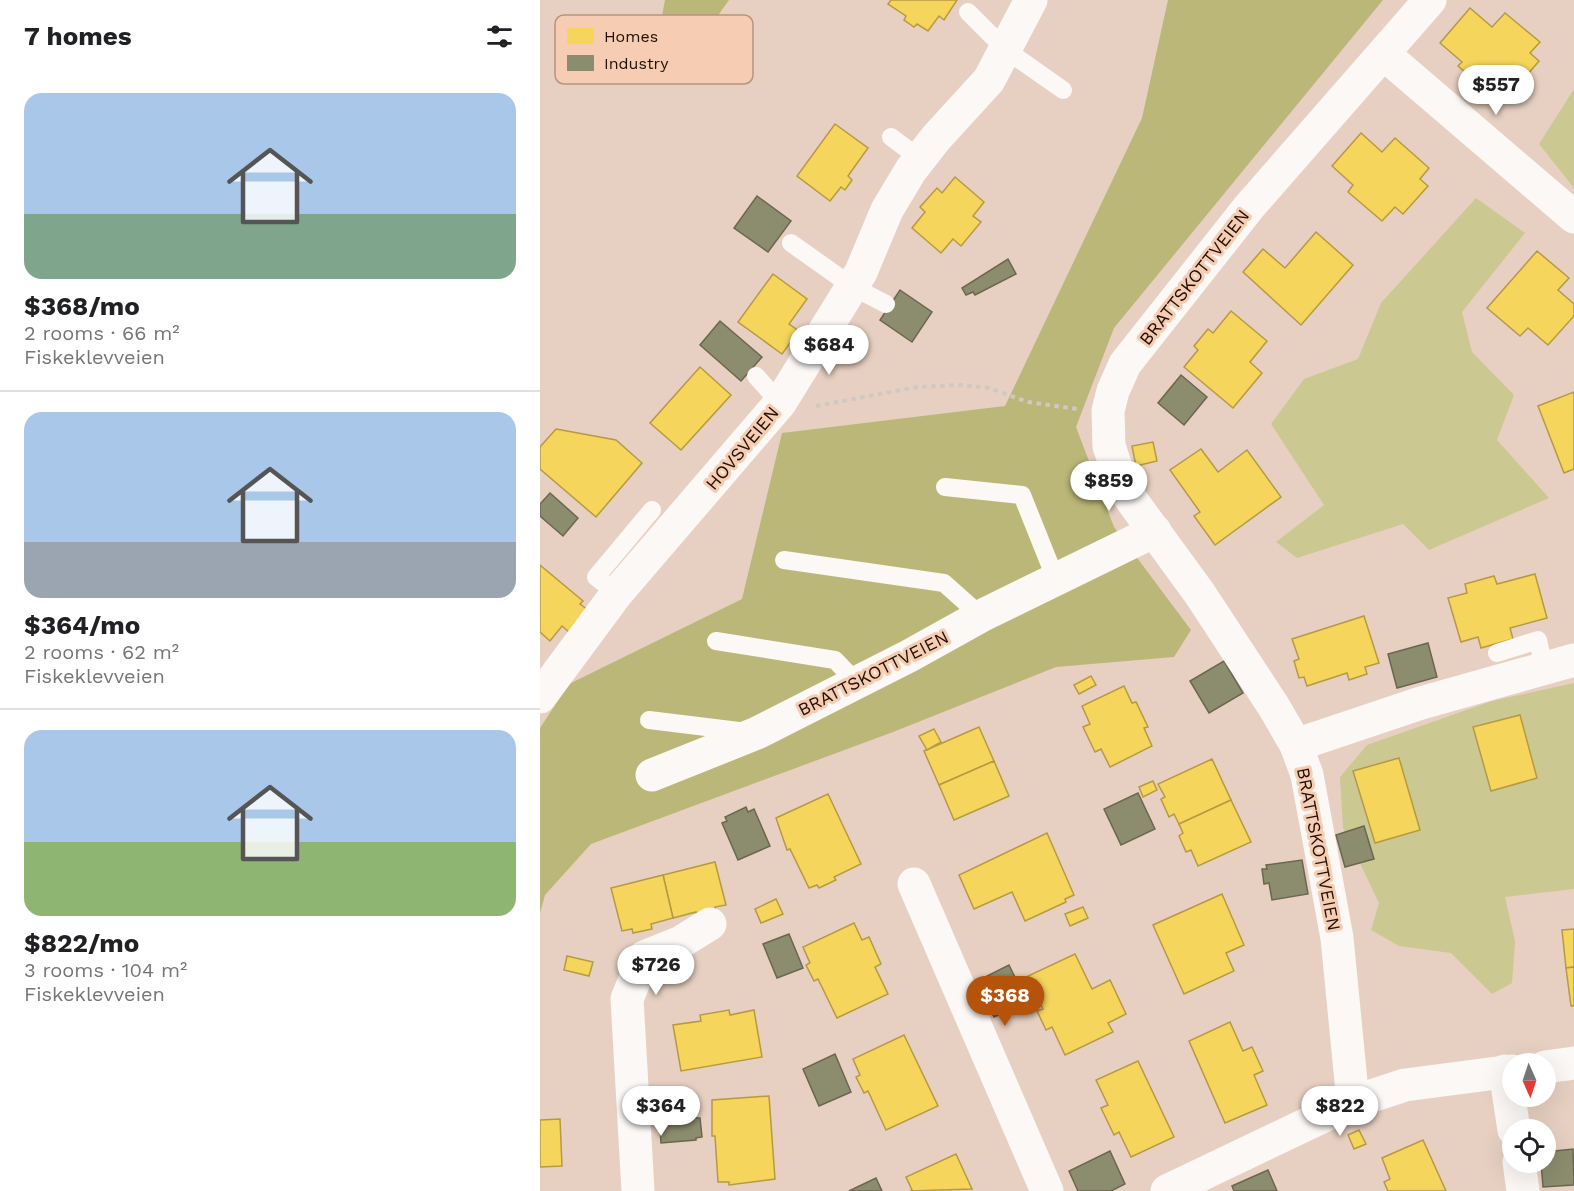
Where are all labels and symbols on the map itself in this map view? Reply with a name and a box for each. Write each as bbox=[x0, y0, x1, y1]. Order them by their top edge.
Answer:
legend bbox=[555, 15, 753, 84]
text: Homes bbox=[604, 27, 658, 46]
text: Industry bbox=[604, 54, 669, 73]
pin: $557 bbox=[1460, 65, 1532, 116]
street label: BRATTSKOTTVEIEN bbox=[1135, 205, 1253, 349]
pin: $684 bbox=[793, 325, 865, 376]
street label: HOVSVEIEN bbox=[701, 402, 783, 494]
pin: $859 bbox=[1073, 461, 1145, 512]
street label: BRATTSKOTTVEIEN bbox=[794, 626, 952, 720]
street label: BRATTSKOTTVEIEN bbox=[1293, 766, 1345, 932]
pin: $726 bbox=[620, 945, 692, 996]
pin: $368 bbox=[969, 976, 1041, 1027]
north arrow bbox=[1502, 1053, 1556, 1107]
pin: $364 bbox=[625, 1086, 697, 1137]
pin: $822 bbox=[1304, 1086, 1376, 1137]

